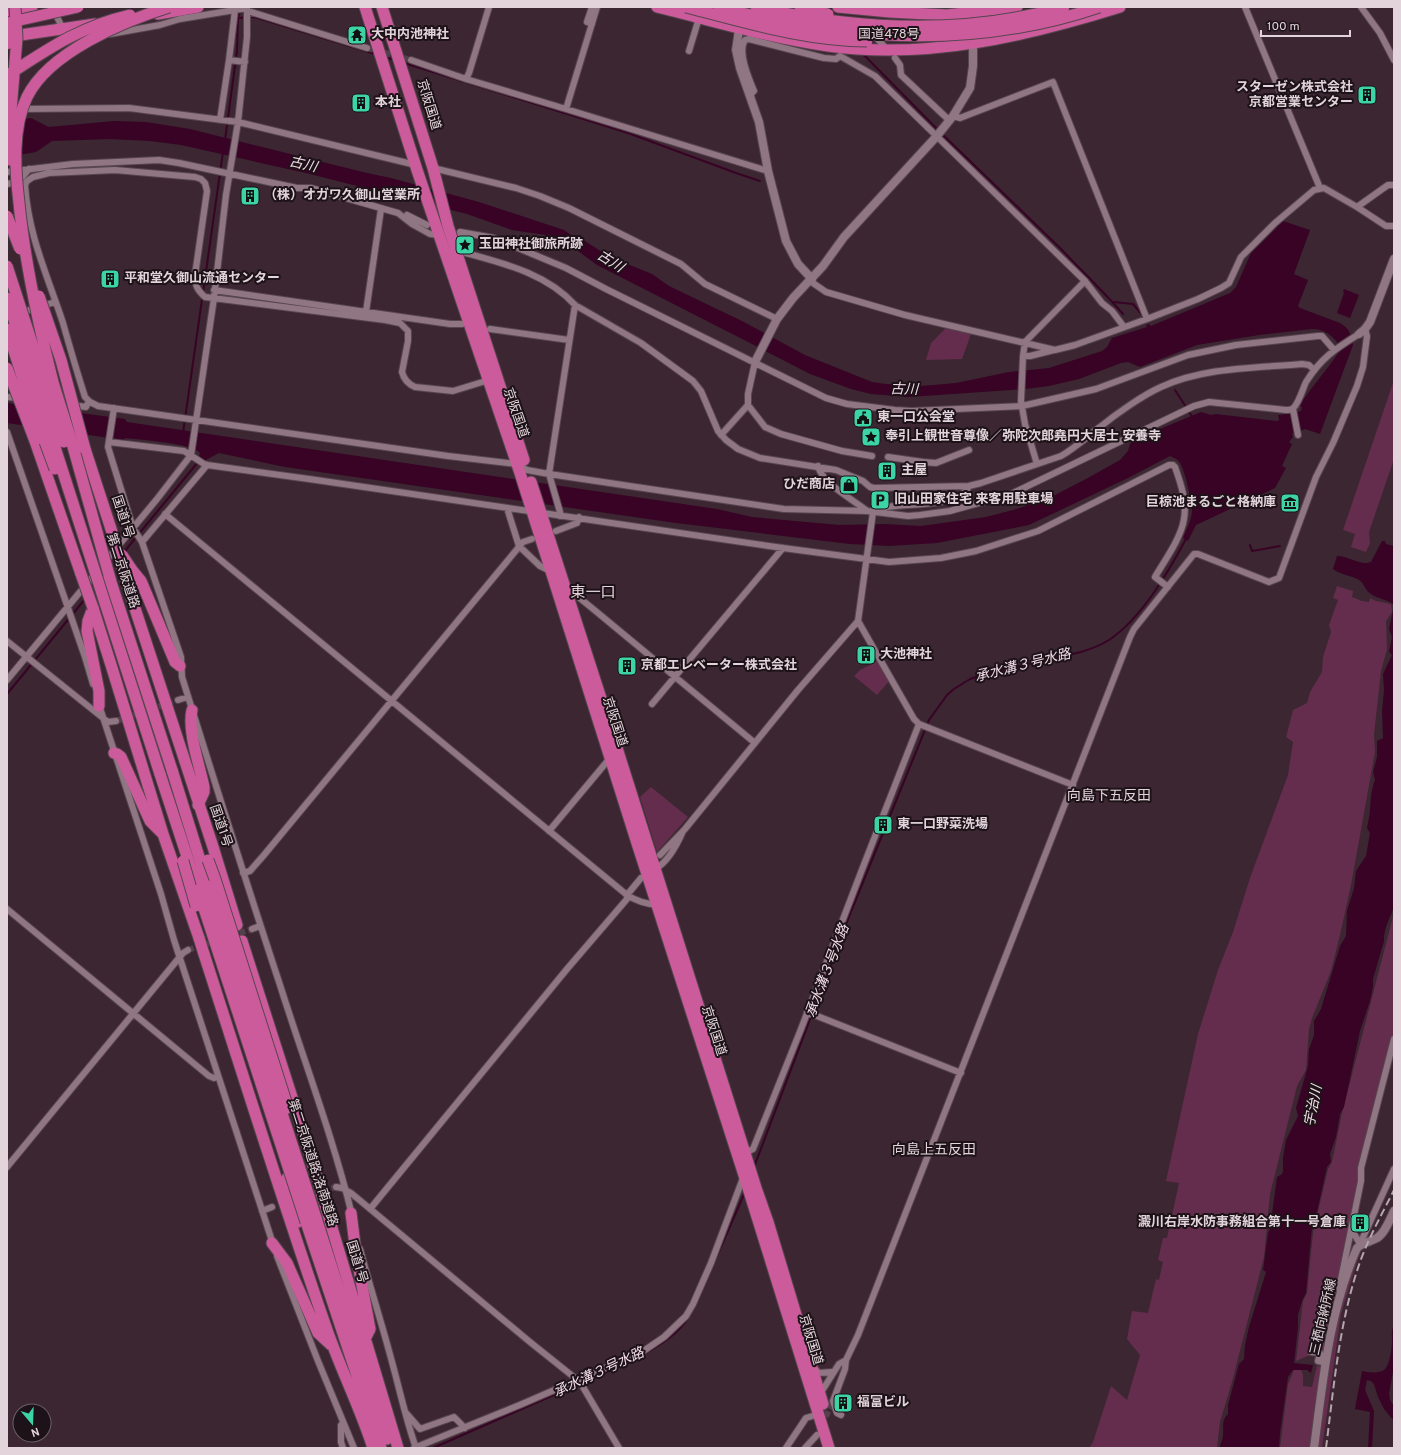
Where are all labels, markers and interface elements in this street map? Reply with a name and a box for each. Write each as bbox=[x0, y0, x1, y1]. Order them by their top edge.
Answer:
scale bar bbox=[1261, 12, 1350, 38]
text: 100 m bbox=[1267, 19, 1300, 35]
temple icon: 大中内池神社 bbox=[346, 24, 368, 46]
place label: 大中内池神社 bbox=[371, 26, 449, 43]
street label: 国道478号 bbox=[858, 27, 920, 43]
street label: 京阪国道 bbox=[413, 78, 443, 132]
place label: スターゼン株式会社 京都営業センター bbox=[1236, 79, 1353, 111]
building icon: スターゼン株式会社 京都営業センター bbox=[1356, 84, 1378, 106]
building icon: 本社 bbox=[350, 92, 372, 114]
place label: 本社 bbox=[375, 94, 401, 111]
water label: 古川 bbox=[287, 154, 321, 177]
building icon: （株）オガワ久御山営業所 bbox=[239, 185, 261, 207]
place label: （株）オガワ久御山営業所 bbox=[264, 187, 420, 204]
place icon: 玉田神社御旅所跡 bbox=[454, 234, 476, 256]
place label: 玉田神社御旅所跡 bbox=[479, 236, 583, 253]
water label: 古川 bbox=[594, 247, 628, 278]
building icon: 平和堂久御山流通センター bbox=[99, 268, 121, 290]
place label: 平和堂久御山流通センター bbox=[124, 270, 280, 287]
water label: 古川 bbox=[890, 381, 920, 399]
street label: 京阪国道 bbox=[499, 386, 531, 440]
public building icon: 東一口公会堂 bbox=[852, 407, 874, 429]
place label: 東一口公会堂 bbox=[877, 410, 955, 426]
place icon: 奉引上観世音尊像／弥陀次郎堯円大居士 安養寺 bbox=[860, 426, 882, 448]
place label: 奉引上観世音尊像／弥陀次郎堯円大居士 安養寺 bbox=[885, 428, 1161, 445]
building icon: 主屋 bbox=[876, 460, 898, 482]
place label: 主屋 bbox=[901, 462, 927, 479]
shop icon: ひだ商店 bbox=[838, 474, 860, 496]
place label: ひだ商店 bbox=[783, 477, 835, 493]
parking icon: 旧山田家住宅 来客用駐車場 bbox=[869, 489, 891, 511]
place label: 旧山田家住宅 来客用駐車場 bbox=[894, 491, 1053, 508]
museum icon: 巨椋池まるごと格納庫 bbox=[1279, 492, 1301, 514]
street label: 国道1号 bbox=[108, 494, 136, 540]
place label: 巨椋池まるごと格納庫 bbox=[1146, 494, 1276, 511]
street label: 第二京阪道路 bbox=[102, 531, 142, 611]
district label: 東一口 bbox=[570, 584, 616, 603]
building icon: 大池神社 bbox=[855, 644, 877, 666]
place label: 大池神社 bbox=[880, 646, 932, 663]
water label: 承水溝３号水路 bbox=[973, 646, 1074, 686]
building icon: 京都エレベーター株式会社 bbox=[616, 655, 638, 677]
place label: 京都エレベーター株式会社 bbox=[641, 657, 797, 674]
street label: 京阪国道 bbox=[598, 695, 630, 749]
district label: 向島下五反田 bbox=[1067, 788, 1151, 805]
street label: 国道1号 bbox=[205, 803, 235, 849]
building icon: 東一口野菜洗場 bbox=[872, 814, 894, 836]
place label: 東一口野菜洗場 bbox=[897, 816, 988, 833]
water label: 承水溝３号水路 bbox=[803, 921, 854, 1020]
street label: 京阪国道 bbox=[697, 1004, 729, 1058]
water label: 宇治川 bbox=[1302, 1082, 1327, 1128]
street label: 第二京阪道路;洛南道路 bbox=[284, 1097, 341, 1229]
district label: 向島上五反田 bbox=[892, 1142, 976, 1159]
building icon: 澱川右岸水防事務組合第十一号倉庫 bbox=[1349, 1212, 1371, 1234]
place label: 澱川右岸水防事務組合第十一号倉庫 bbox=[1138, 1214, 1346, 1231]
street label: 国道1号 bbox=[342, 1239, 370, 1285]
street label: 三栖向納所線 bbox=[1306, 1277, 1341, 1357]
street label: 京阪国道 bbox=[795, 1313, 825, 1367]
water label: 承水溝３号水路 bbox=[551, 1344, 648, 1401]
building icon: 福富ビル bbox=[832, 1392, 854, 1414]
place label: 福富ビル bbox=[857, 1394, 909, 1411]
north arrow bbox=[12, 1403, 52, 1443]
text: N bbox=[29, 1424, 41, 1439]

